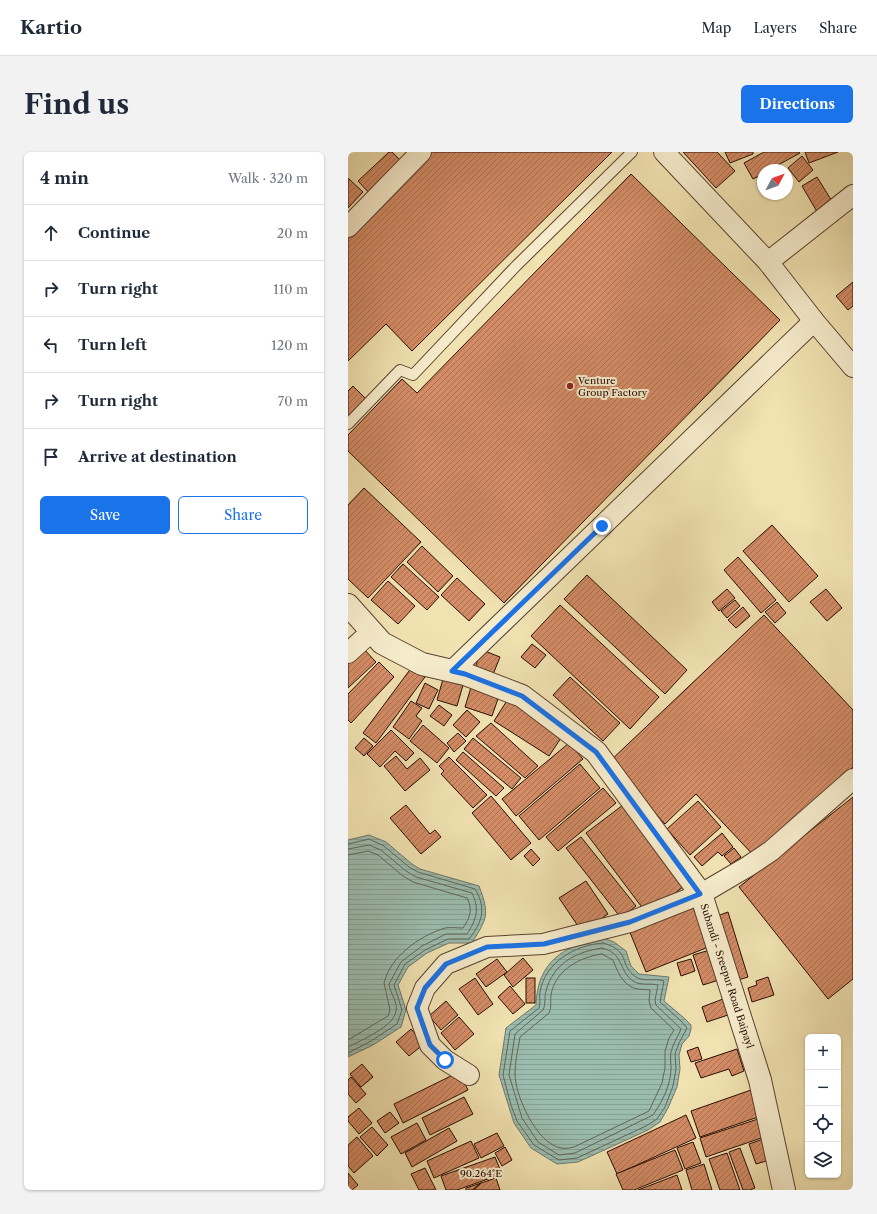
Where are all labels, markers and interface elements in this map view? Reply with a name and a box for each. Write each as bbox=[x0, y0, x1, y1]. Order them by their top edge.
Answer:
text: Kartio bbox=[20, 16, 82, 39]
text: Map bbox=[701, 19, 731, 37]
text: Layers bbox=[753, 19, 797, 37]
text: Share bbox=[819, 19, 857, 37]
button: Directions bbox=[741, 85, 853, 123]
text: Find us bbox=[24, 87, 129, 121]
north arrow bbox=[757, 164, 793, 200]
text: 4 min bbox=[40, 168, 89, 188]
text: Walk · 320 m bbox=[228, 170, 308, 186]
icon: ahead bbox=[40, 222, 62, 244]
text: Continue bbox=[78, 223, 150, 242]
text: 20 m bbox=[277, 225, 308, 241]
icon: right bbox=[40, 278, 62, 300]
text: Turn right bbox=[78, 279, 158, 298]
text: 110 m bbox=[273, 281, 308, 297]
icon: left bbox=[40, 334, 62, 356]
text: Turn left bbox=[78, 335, 147, 354]
text: 120 m bbox=[271, 337, 308, 353]
place label: Venture Group Factory bbox=[577, 374, 648, 399]
marker: Venture Group Factory bbox=[565, 381, 575, 391]
icon: right bbox=[40, 390, 62, 412]
text: Turn right bbox=[78, 391, 158, 410]
text: 70 m bbox=[278, 393, 308, 409]
icon: arrive bbox=[40, 446, 62, 468]
text: Arrive at destination bbox=[78, 447, 237, 466]
button: Save bbox=[40, 496, 170, 534]
button: Share bbox=[178, 496, 308, 534]
route end bbox=[593, 517, 611, 535]
street label: Subandi - Sreepur Road Baipayl bbox=[697, 902, 757, 1050]
map controls bbox=[805, 1034, 841, 1178]
button: + bbox=[805, 1034, 841, 1070]
route start bbox=[436, 1051, 454, 1069]
button: − bbox=[805, 1070, 841, 1106]
button: locate bbox=[805, 1106, 841, 1142]
button: layers bbox=[805, 1142, 841, 1178]
text: 90.264°E bbox=[460, 1167, 502, 1180]

